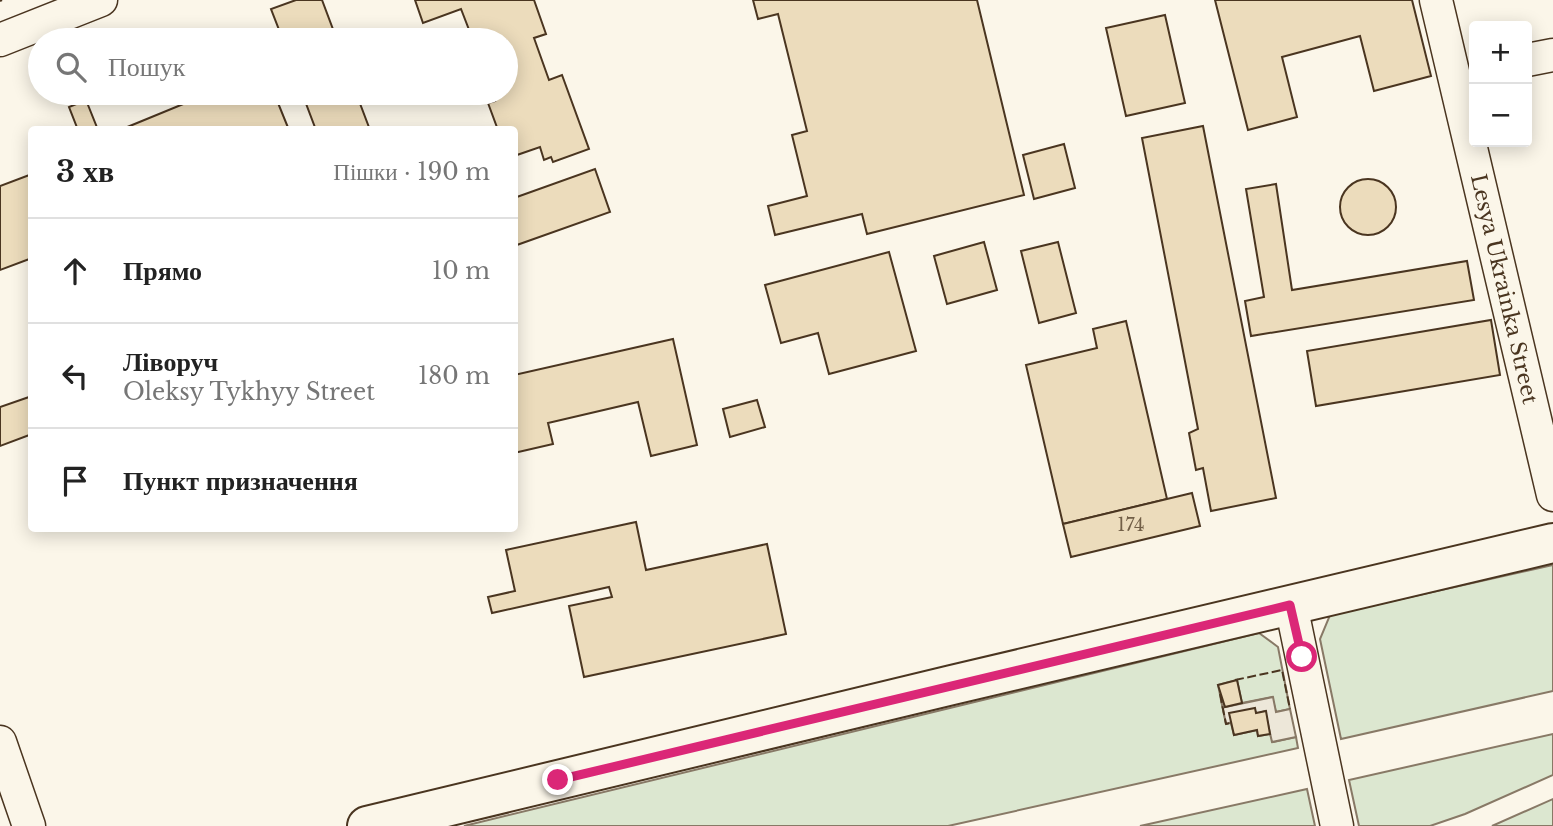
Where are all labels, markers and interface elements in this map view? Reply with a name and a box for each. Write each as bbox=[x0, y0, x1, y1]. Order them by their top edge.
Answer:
map controls bbox=[1469, 21, 1532, 147]
button: + bbox=[1469, 21, 1532, 84]
search box bbox=[28, 28, 518, 105]
icon: search bbox=[52, 48, 90, 86]
text: Пошук bbox=[108, 51, 185, 83]
button: − bbox=[1469, 84, 1532, 147]
text: 3 хв bbox=[56, 153, 114, 190]
text: Пішки · 190 m bbox=[333, 158, 490, 186]
street label: Lesya Ukrainka Street bbox=[1465, 172, 1543, 407]
icon: ahead bbox=[56, 252, 94, 290]
text: Прямо bbox=[123, 255, 202, 287]
text: 10 m bbox=[432, 257, 490, 285]
text: Ліворуч bbox=[123, 346, 218, 378]
icon: left bbox=[56, 357, 94, 395]
text: 180 m bbox=[418, 362, 490, 390]
text: Oleksy Tykhyy Street bbox=[123, 378, 375, 406]
icon: arrive bbox=[56, 462, 94, 500]
text: Пункт призначення bbox=[123, 465, 358, 497]
house number: 174 bbox=[1117, 514, 1145, 536]
route start bbox=[1286, 641, 1317, 672]
route end bbox=[542, 764, 573, 795]

